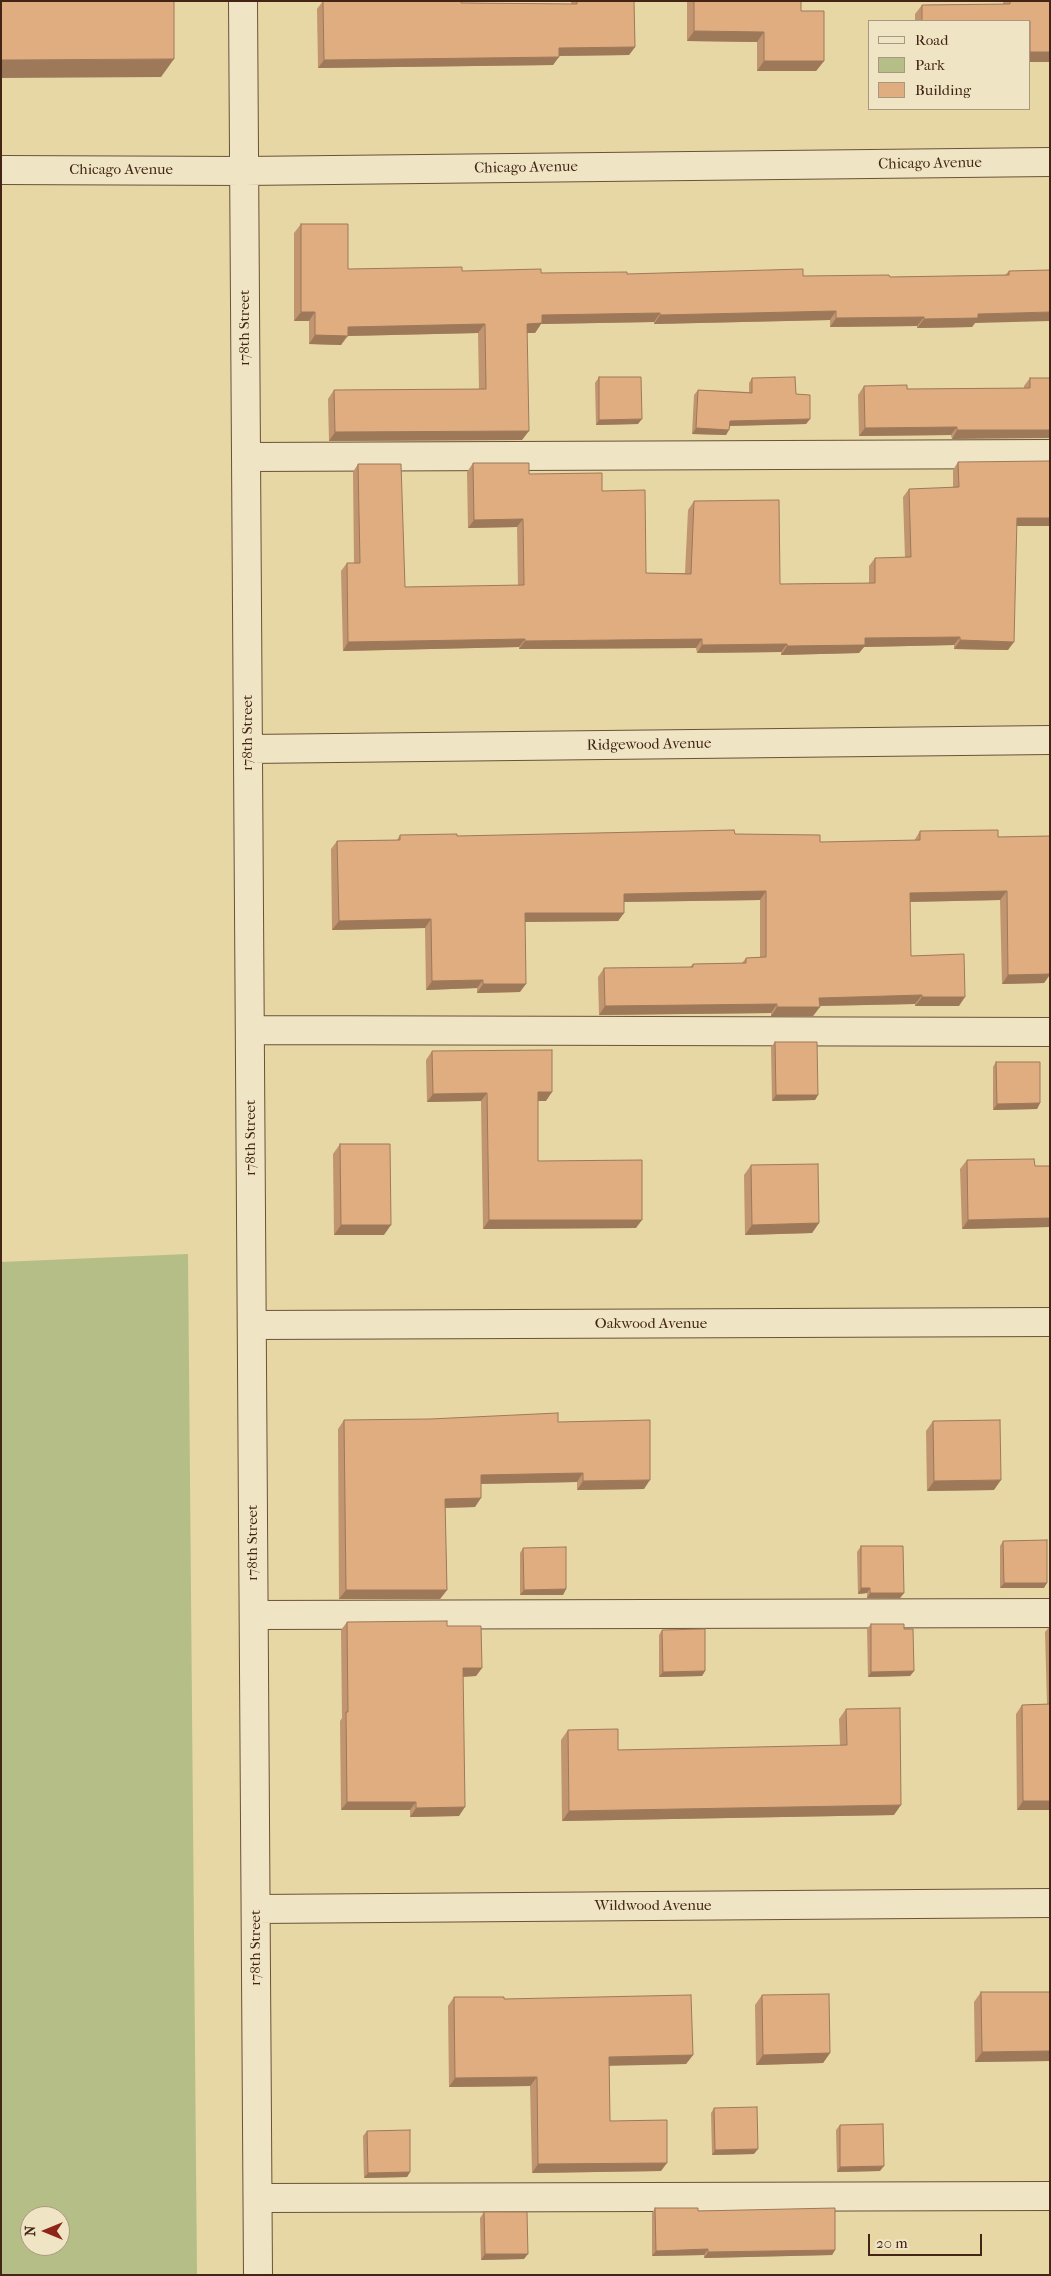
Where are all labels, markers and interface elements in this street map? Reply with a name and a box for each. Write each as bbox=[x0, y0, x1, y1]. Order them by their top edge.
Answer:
legend bbox=[868, 20, 1031, 110]
text: Road bbox=[915, 31, 948, 49]
text: Park bbox=[915, 56, 945, 74]
text: Building bbox=[915, 81, 971, 99]
street label: Chicago Avenue bbox=[878, 154, 982, 174]
street label: Chicago Avenue bbox=[474, 158, 578, 178]
street label: Chicago Avenue bbox=[69, 161, 173, 179]
street label: 178th Street bbox=[236, 290, 254, 366]
street label: 178th Street bbox=[239, 695, 257, 771]
street label: Ridgewood Avenue bbox=[587, 735, 711, 755]
street label: 178th Street bbox=[242, 1100, 260, 1176]
street label: Oakwood Avenue bbox=[595, 1315, 707, 1333]
street label: 178th Street bbox=[244, 1505, 262, 1581]
street label: Wildwood Avenue bbox=[594, 1897, 712, 1915]
street label: 178th Street bbox=[247, 1910, 265, 1986]
north arrow bbox=[20, 2206, 70, 2256]
scale bar bbox=[871, 2224, 985, 2256]
text: N bbox=[22, 2226, 39, 2236]
text: 20 m bbox=[876, 2234, 908, 2252]

